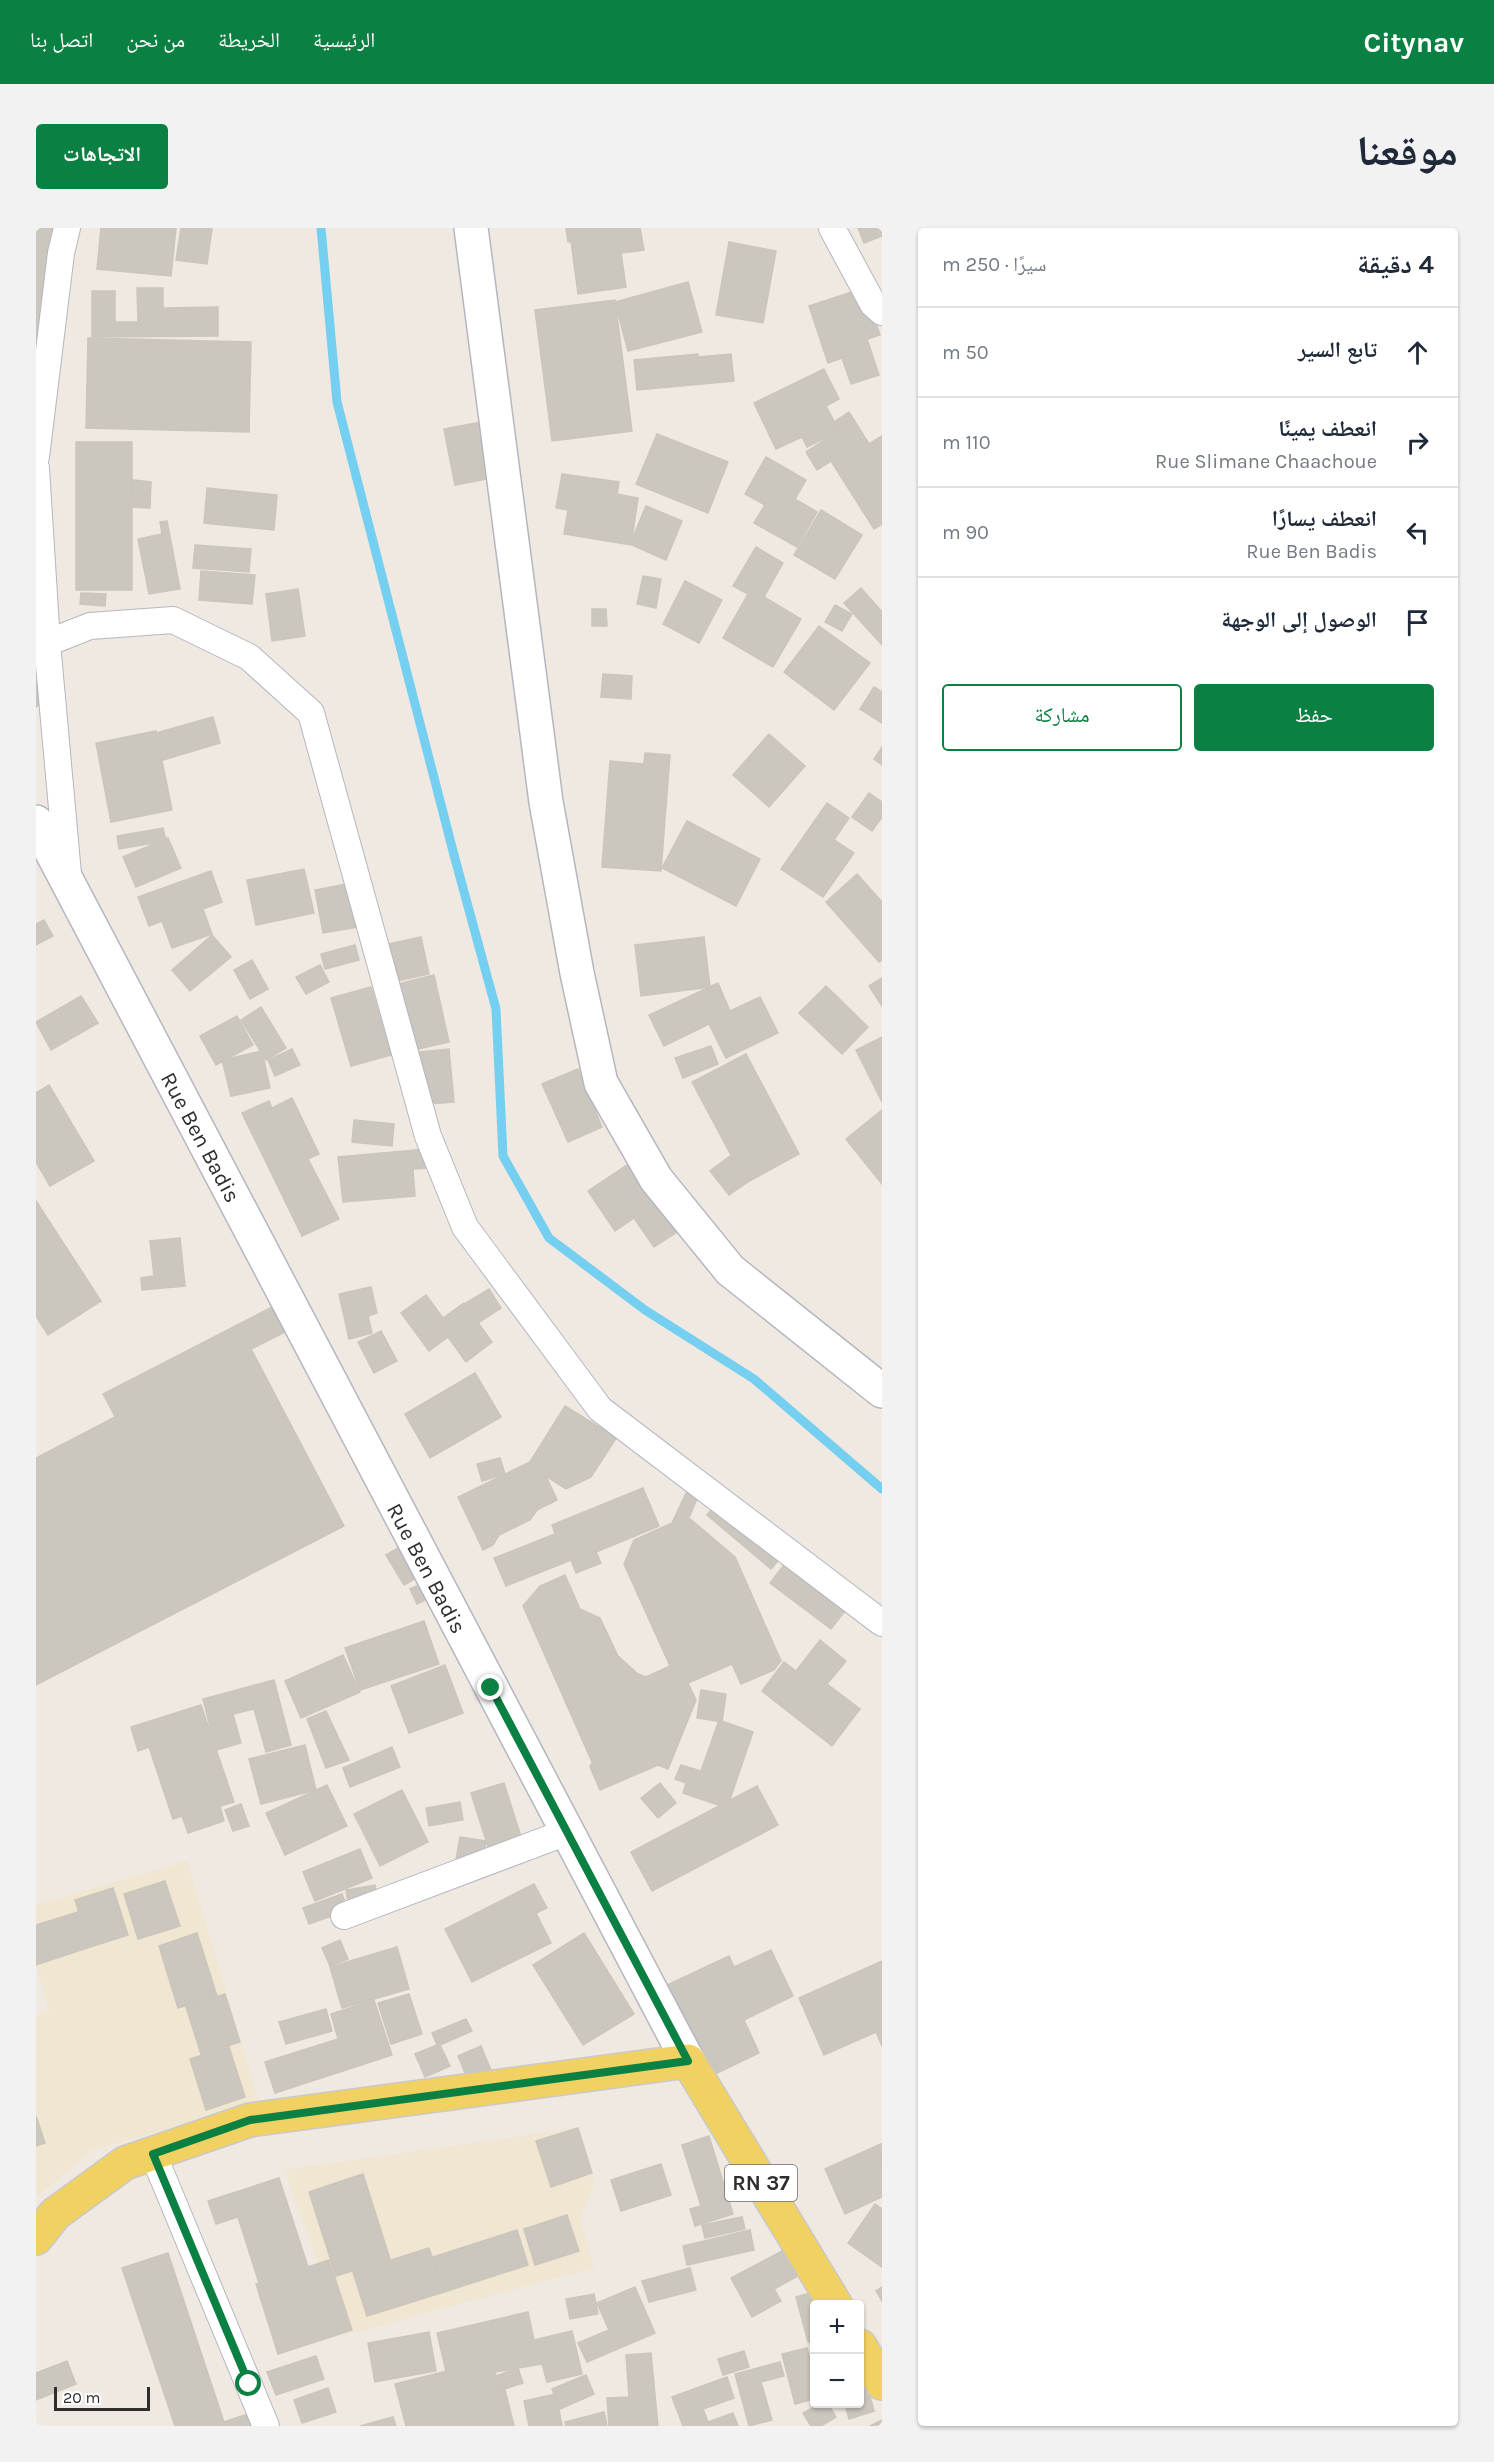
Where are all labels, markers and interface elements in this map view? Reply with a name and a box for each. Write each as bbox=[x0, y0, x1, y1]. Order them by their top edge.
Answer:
text: Citynav bbox=[1364, 26, 1464, 59]
text: اتصل بنا bbox=[30, 28, 93, 52]
text: من نحن bbox=[126, 28, 185, 52]
text: الخريطة bbox=[218, 28, 280, 52]
text: الرئيسية bbox=[313, 28, 375, 52]
button: الاتجاهات bbox=[36, 124, 168, 189]
text: موقعنا bbox=[1357, 126, 1458, 176]
text: 4 دقيقة bbox=[1357, 249, 1434, 280]
text: سيرًا · 250 m bbox=[942, 253, 1047, 276]
icon: ahead bbox=[1401, 336, 1434, 369]
text: تابع السير bbox=[1298, 337, 1377, 363]
text: 50 m bbox=[942, 341, 989, 364]
text: انعطف يمينًا bbox=[1278, 416, 1377, 442]
icon: right bbox=[1401, 426, 1434, 459]
text: 110 m bbox=[942, 431, 991, 454]
text: Rue Slimane Chaachoue bbox=[1155, 450, 1377, 473]
text: انعطف يسارًا bbox=[1272, 506, 1377, 532]
icon: left bbox=[1401, 516, 1434, 549]
text: 90 m bbox=[942, 521, 989, 544]
text: Rue Ben Badis bbox=[1246, 540, 1377, 563]
icon: arrive bbox=[1401, 606, 1434, 639]
text: الوصول إلى الوجهة bbox=[1221, 607, 1377, 633]
button: مشاركة bbox=[942, 684, 1182, 751]
button: حفظ bbox=[1194, 684, 1434, 751]
street label: Rue Ben Badis bbox=[155, 1068, 245, 1207]
street label: Rue Ben Badis bbox=[381, 1499, 471, 1638]
route end bbox=[477, 1674, 503, 1700]
road number: RN 37 bbox=[725, 2165, 797, 2201]
map controls bbox=[810, 2300, 864, 2408]
button: + bbox=[810, 2300, 864, 2354]
button: − bbox=[810, 2354, 864, 2408]
route start bbox=[235, 2370, 261, 2396]
scale bar bbox=[54, 2384, 150, 2412]
text: 20 m bbox=[63, 2388, 101, 2407]

